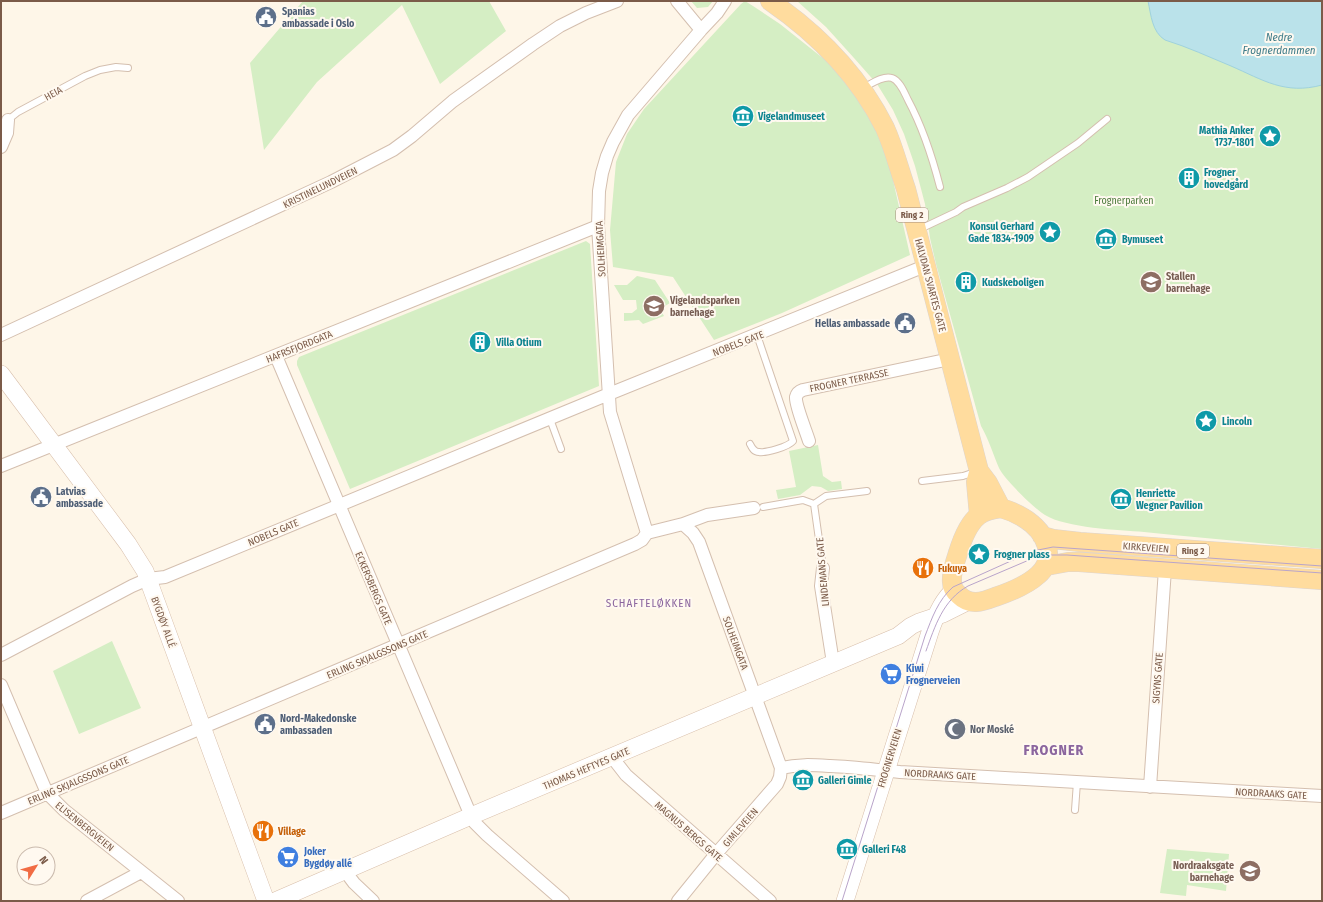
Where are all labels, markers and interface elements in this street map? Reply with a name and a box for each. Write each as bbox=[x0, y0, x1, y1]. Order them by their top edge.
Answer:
public building icon: Spanias ambassade i Oslo bbox=[253, 4, 279, 30]
place label: Spanias ambassade i Oslo bbox=[282, 6, 355, 30]
water label: Nedre Frognerdammen bbox=[1242, 31, 1316, 57]
street label: HEIA bbox=[42, 84, 65, 104]
museum icon: Vigelandmuseet bbox=[730, 103, 756, 129]
place label: Vigelandmuseet bbox=[757, 111, 825, 123]
place icon: Mathia Anker 1737-1801 bbox=[1257, 123, 1283, 149]
place label: Mathia Anker 1737-1801 bbox=[1199, 125, 1254, 149]
street label: KRISTINELUNDVEIEN bbox=[281, 165, 360, 211]
building icon: Frogner hovedgård bbox=[1176, 165, 1202, 191]
place label: Frogner hovedgård bbox=[1204, 167, 1248, 191]
park label: Frognerparken bbox=[1094, 195, 1154, 207]
road number: Ring 2 bbox=[896, 208, 928, 222]
place icon: Konsul Gerhard Gade 1834-1909 bbox=[1037, 219, 1063, 245]
street label: SOLHEIMGATA bbox=[594, 220, 608, 277]
place label: Konsul Gerhard Gade 1834-1909 bbox=[968, 221, 1034, 245]
museum icon: Bymuseet bbox=[1093, 226, 1119, 252]
place label: Bymuseet bbox=[1122, 234, 1164, 246]
street label: HALVDAN SVARTES GATE bbox=[912, 237, 948, 334]
building icon: Kudskeboligen bbox=[953, 269, 979, 295]
school or university icon: Stallen barnehage bbox=[1138, 269, 1164, 295]
place label: Stallen barnehage bbox=[1166, 271, 1210, 295]
place label: Kudskeboligen bbox=[982, 277, 1044, 289]
school or university icon: Vigelandsparken barnehage bbox=[641, 293, 667, 319]
place label: Vigelandsparken barnehage bbox=[669, 295, 740, 319]
public building icon: Hellas ambassade bbox=[892, 310, 918, 336]
place label: Hellas ambassade bbox=[815, 318, 890, 330]
street label: HAFRSFJORDGATA bbox=[264, 328, 335, 366]
building icon: Villa Otium bbox=[467, 329, 493, 355]
street label: NOBELS GATE bbox=[711, 329, 766, 359]
place label: Villa Otium bbox=[495, 337, 542, 349]
street label: FROGNER TERRASSE bbox=[809, 367, 890, 395]
place icon: Lincoln bbox=[1193, 408, 1219, 434]
place label: Lincoln bbox=[1222, 416, 1252, 428]
public building icon: Latvias ambassade bbox=[28, 484, 54, 510]
place label: Latvias ambassade bbox=[56, 486, 103, 510]
museum icon: Henriette Wegner Pavilion bbox=[1108, 486, 1134, 512]
place label: Henriette Wegner Pavilion bbox=[1136, 488, 1203, 512]
street label: NOBELS GATE bbox=[246, 517, 301, 549]
street label: LINDEMANS GATE bbox=[814, 537, 832, 607]
street label: KIRKEVEIEN bbox=[1122, 540, 1170, 556]
place icon: Frogner plass bbox=[966, 541, 992, 567]
road number: Ring 2 bbox=[1177, 544, 1209, 558]
place label: Frogner plass bbox=[994, 549, 1050, 561]
street label: ECKERSBERGS GATE bbox=[352, 550, 394, 627]
restaurant icon: Fukuya bbox=[910, 555, 936, 581]
place label: Fukuya bbox=[938, 563, 967, 575]
street label: BYGDØY ALLÉ bbox=[148, 594, 180, 650]
district label: SCHAFTELØKKEN bbox=[606, 597, 692, 610]
street label: SOLHEIMGATA bbox=[720, 615, 751, 672]
street label: ERLING SKJALGSSONS GATE bbox=[325, 628, 430, 682]
street label: SIGYNS GATE bbox=[1150, 652, 1166, 704]
supermarket icon: Kiwi Frognerveien bbox=[878, 661, 904, 687]
place label: Kiwi Frognerveien bbox=[906, 663, 960, 687]
public building icon: Nord-Makedonske ambassaden bbox=[252, 711, 278, 737]
place label: Nord-Makedonske ambassaden bbox=[280, 713, 357, 737]
mosque icon: Nor Moské bbox=[942, 716, 968, 742]
place label: Nor Moské bbox=[970, 723, 1014, 736]
street label: FROGNERVEIEN bbox=[875, 727, 905, 789]
district label: FROGNER bbox=[1024, 742, 1084, 759]
street label: THOMAS HEFTYES GATE bbox=[541, 745, 632, 793]
street label: ERLING SKJALGSSONS GATE bbox=[26, 754, 131, 808]
museum icon: Galleri Gimle bbox=[790, 767, 816, 793]
street label: NORDRAAKS GATE bbox=[904, 767, 976, 783]
place label: Galleri Gimle bbox=[818, 775, 871, 787]
street label: NORDRAAKS GATE bbox=[1235, 786, 1307, 802]
street label: ELISENBERGVEIEN bbox=[53, 799, 116, 854]
street label: MAGNUS BERGS GATE bbox=[652, 799, 725, 865]
street label: GIMLEVEIEN bbox=[721, 806, 761, 850]
restaurant icon: Village bbox=[250, 818, 276, 844]
place label: Village bbox=[277, 826, 306, 838]
museum icon: Galleri F48 bbox=[834, 836, 860, 862]
supermarket icon: Joker Bygdøy allé bbox=[275, 844, 301, 870]
place label: Galleri F48 bbox=[862, 844, 907, 856]
north arrow bbox=[16, 846, 56, 886]
place label: Joker Bygdøy allé bbox=[303, 846, 352, 870]
text: N bbox=[36, 854, 51, 867]
school or university icon: Nordraaksgate barnehage bbox=[1237, 858, 1263, 884]
place label: Nordraaksgate barnehage bbox=[1173, 860, 1234, 884]

